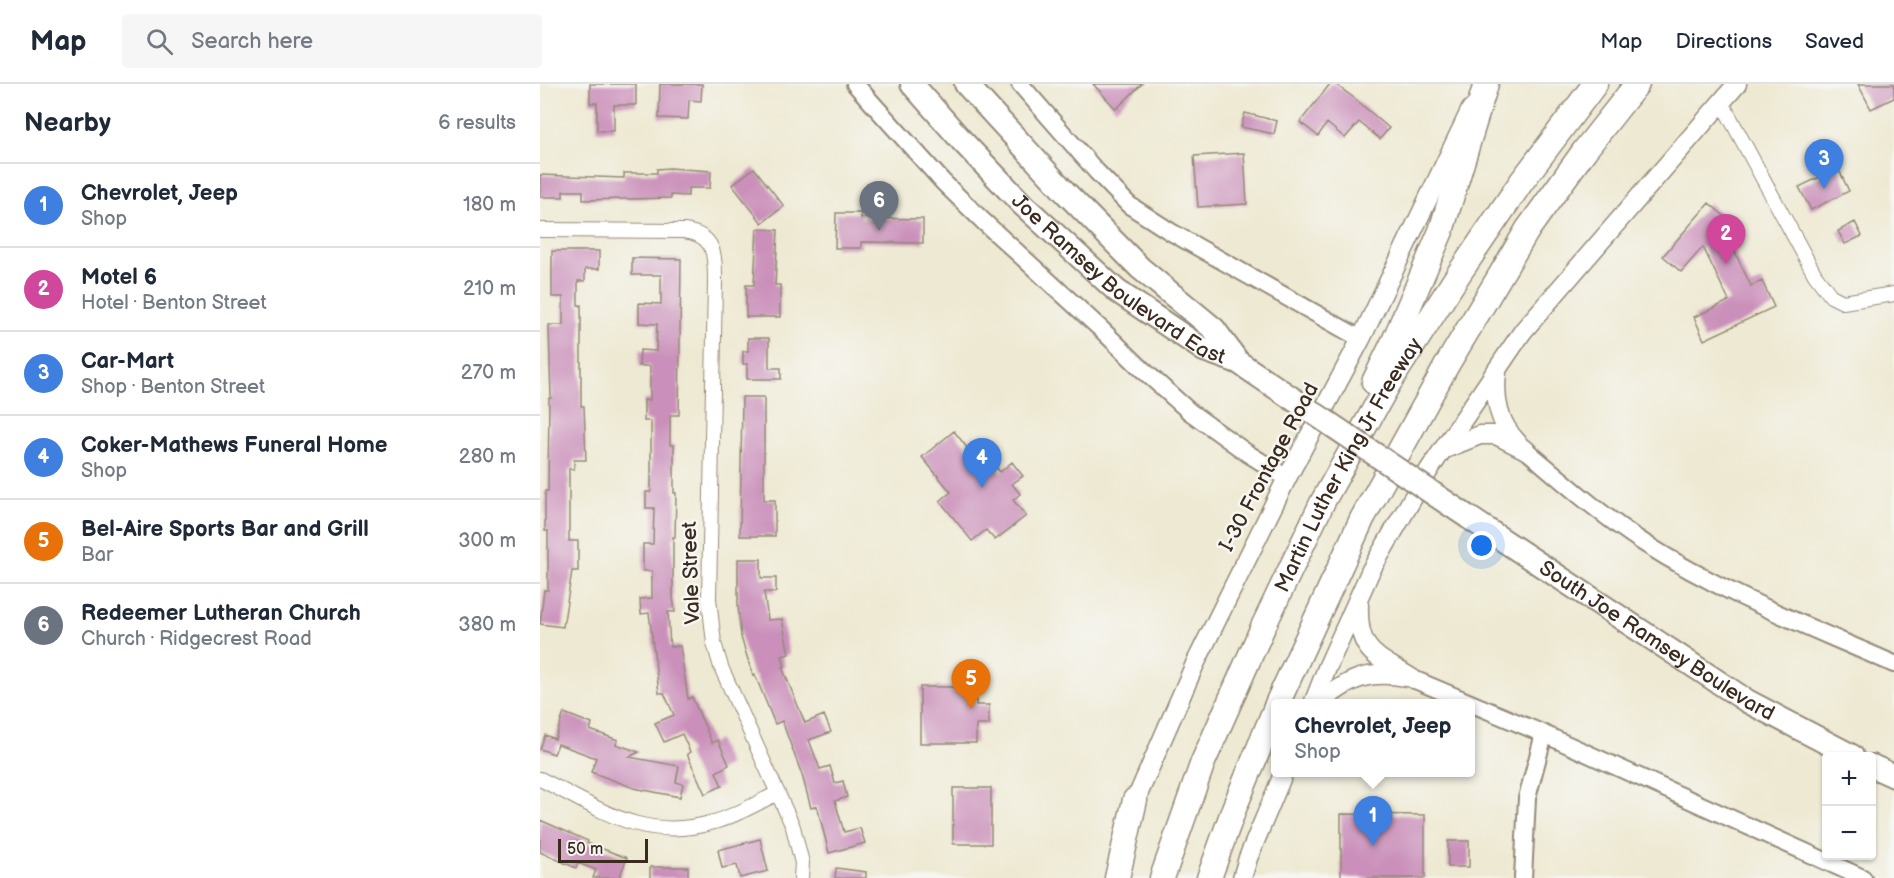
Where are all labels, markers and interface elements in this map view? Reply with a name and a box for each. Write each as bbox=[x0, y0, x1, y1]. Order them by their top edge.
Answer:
search box bbox=[122, 14, 542, 68]
text: Map bbox=[30, 25, 86, 58]
icon: search bbox=[143, 25, 176, 58]
text: Search here bbox=[191, 28, 313, 55]
text: Map bbox=[1600, 29, 1643, 54]
text: Directions bbox=[1676, 29, 1772, 54]
text: Saved bbox=[1805, 29, 1864, 54]
text: Nearby bbox=[24, 108, 111, 139]
text: 6 results bbox=[438, 111, 516, 135]
pin: 3 bbox=[1804, 140, 1844, 189]
text: Chevrolet, Jeep bbox=[81, 180, 238, 207]
pin: 6 bbox=[860, 182, 898, 231]
street label: Joe Ramsey Boulevard East bbox=[1006, 189, 1229, 369]
text: 1 bbox=[39, 193, 48, 217]
text: 180 m bbox=[463, 193, 516, 217]
text: Shop bbox=[81, 207, 127, 231]
pin: 2 bbox=[1706, 214, 1746, 264]
text: Motel 6 bbox=[81, 264, 157, 291]
text: 2 bbox=[38, 277, 49, 301]
text: 210 m bbox=[463, 277, 516, 301]
text: Hotel · Benton Street bbox=[81, 291, 267, 315]
street label: Martin Luther King Jr Freeway bbox=[1269, 333, 1427, 596]
text: Car-Mart bbox=[81, 348, 174, 375]
text: 3 bbox=[38, 361, 49, 385]
text: 270 m bbox=[461, 361, 516, 385]
text: Shop · Benton Street bbox=[81, 375, 265, 399]
street label: I-30 Frontage Road bbox=[1214, 378, 1324, 556]
text: Coker-Mathews Funeral Home bbox=[81, 432, 387, 459]
pin: 4 bbox=[962, 438, 1002, 488]
text: 4 bbox=[38, 445, 49, 469]
text: 280 m bbox=[459, 445, 516, 469]
text: Shop bbox=[81, 459, 127, 483]
text: Bel-Aire Sports Bar and Grill bbox=[81, 516, 369, 543]
street label: Vale Street bbox=[677, 520, 705, 625]
text: 5 bbox=[38, 529, 49, 553]
text: 300 m bbox=[458, 529, 516, 553]
your location bbox=[1467, 531, 1496, 560]
text: Bar bbox=[81, 543, 113, 567]
street label: South Joe Ramsey Boulevard bbox=[1535, 555, 1779, 726]
text: Redeemer Lutheran Church bbox=[81, 600, 361, 627]
text: 6 bbox=[37, 613, 50, 637]
text: 380 m bbox=[458, 613, 516, 637]
text: Church · Ridgecrest Road bbox=[81, 627, 312, 651]
pin: 5 bbox=[952, 660, 990, 709]
popup bbox=[1271, 699, 1475, 777]
text: Chevrolet, Jeep bbox=[1295, 713, 1451, 740]
text: Shop bbox=[1295, 740, 1341, 764]
map controls bbox=[1822, 752, 1876, 860]
button: + bbox=[1822, 752, 1876, 806]
pin: 1 bbox=[1354, 796, 1392, 846]
button: − bbox=[1822, 806, 1876, 860]
scale bar bbox=[558, 836, 648, 864]
text: 50 m bbox=[567, 840, 603, 859]

